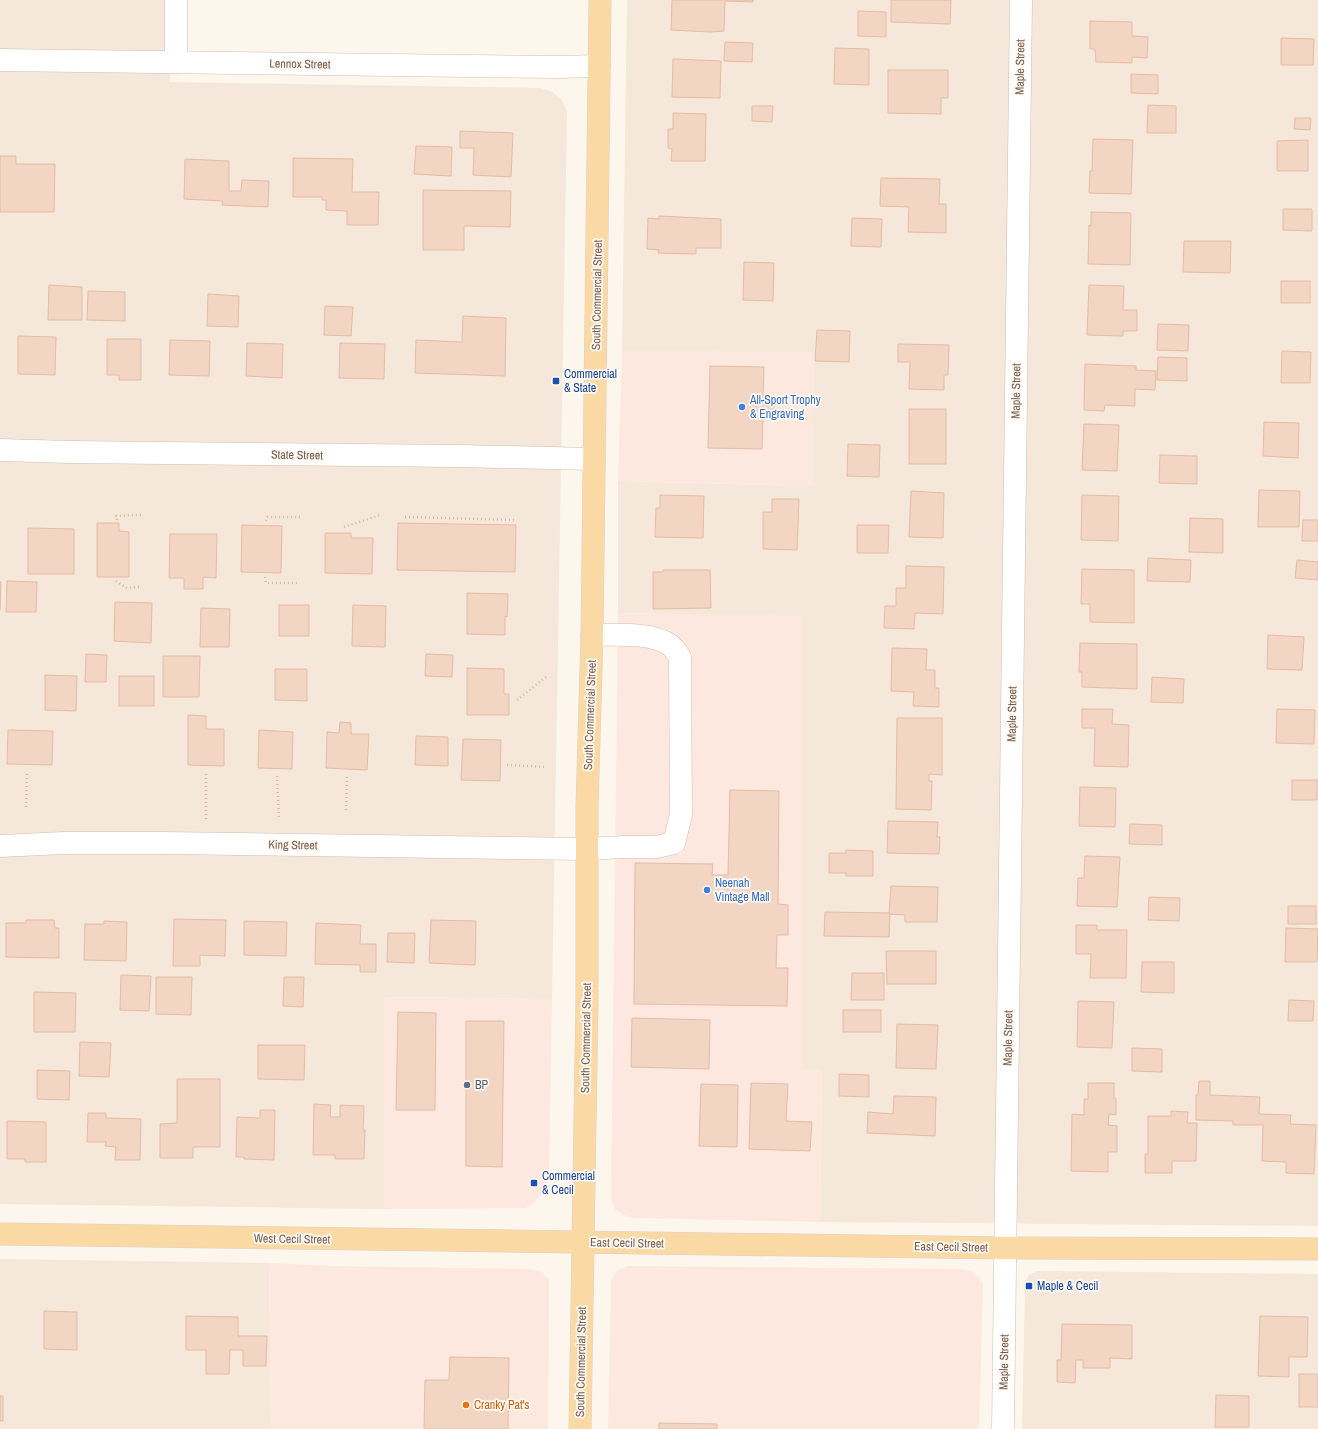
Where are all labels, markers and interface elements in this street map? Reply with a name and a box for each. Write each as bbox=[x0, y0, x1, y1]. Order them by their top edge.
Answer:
street label: Maple Street bbox=[1012, 39, 1028, 95]
street label: Lennox Street bbox=[269, 55, 331, 73]
street label: South Commercial Street bbox=[588, 239, 606, 350]
street label: Maple Street bbox=[1008, 363, 1024, 419]
place label: Commercial & State bbox=[564, 366, 617, 396]
marker: Commercial & State bbox=[551, 376, 561, 386]
place label: All-Sport Trophy & Engraving bbox=[749, 392, 821, 422]
marker: All-Sport Trophy & Engraving bbox=[737, 402, 747, 412]
street label: State Street bbox=[271, 447, 323, 463]
street label: South Commercial Street bbox=[580, 659, 600, 770]
street label: Maple Street bbox=[1004, 686, 1020, 742]
street label: King Street bbox=[268, 837, 318, 853]
place label: Neenah Vintage Mall bbox=[715, 875, 770, 905]
marker: Neenah Vintage Mall bbox=[702, 885, 712, 895]
street label: South Commercial Street bbox=[577, 982, 595, 1093]
street label: Maple Street bbox=[1000, 1010, 1016, 1066]
place label: BP bbox=[475, 1077, 489, 1093]
marker: BP bbox=[462, 1080, 472, 1090]
place label: Commercial & Cecil bbox=[542, 1168, 595, 1198]
marker: Commercial & Cecil bbox=[529, 1178, 539, 1188]
street label: West Cecil Street bbox=[254, 1230, 331, 1248]
street label: East Cecil Street bbox=[590, 1234, 664, 1252]
street label: East Cecil Street bbox=[914, 1238, 988, 1256]
place label: Maple & Cecil bbox=[1037, 1278, 1098, 1294]
marker: Maple & Cecil bbox=[1024, 1281, 1034, 1291]
street label: South Commercial Street bbox=[572, 1306, 590, 1417]
street label: Maple Street bbox=[996, 1334, 1012, 1390]
place label: Cranky Pat's bbox=[474, 1397, 530, 1413]
marker: Cranky Pat's bbox=[461, 1400, 471, 1410]

